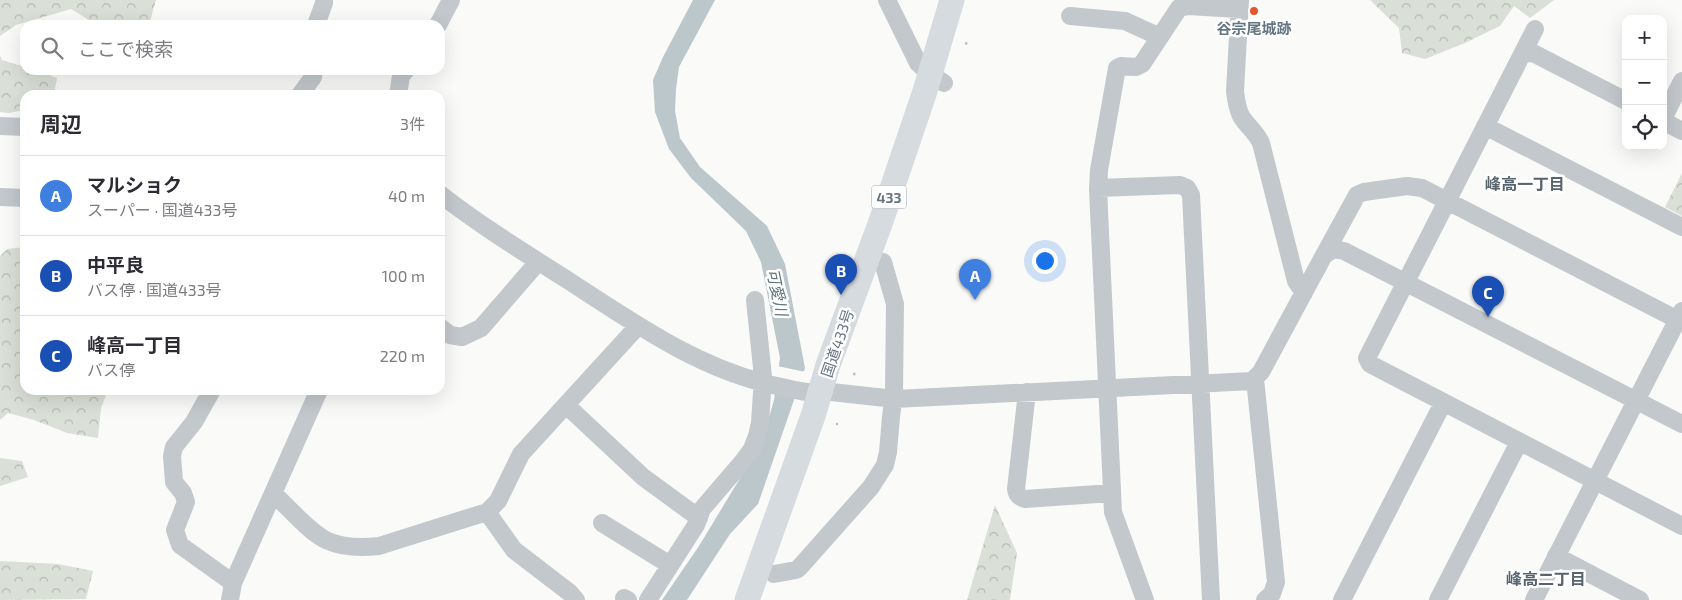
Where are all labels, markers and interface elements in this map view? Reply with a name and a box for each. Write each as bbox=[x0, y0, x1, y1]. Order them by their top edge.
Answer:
marker: 谷宗尾城跡 bbox=[1248, 5, 1260, 17]
map controls bbox=[1622, 15, 1667, 150]
button: + bbox=[1622, 15, 1667, 60]
place label: 谷宗尾城跡 bbox=[1216, 19, 1292, 37]
search box bbox=[20, 20, 445, 75]
icon: search bbox=[38, 34, 66, 62]
text: ここで検索 bbox=[78, 37, 173, 60]
button: − bbox=[1622, 60, 1667, 105]
button: locate bbox=[1622, 105, 1667, 150]
text: 周辺 bbox=[40, 111, 82, 136]
text: 3件 bbox=[400, 114, 425, 133]
text: マルショク bbox=[87, 173, 182, 196]
district label: 峰高一丁目 bbox=[1485, 174, 1565, 193]
text: A bbox=[51, 186, 61, 205]
text: 40 m bbox=[388, 186, 425, 205]
road number: 433 bbox=[872, 186, 906, 208]
text: スーパー · 国道433号 bbox=[87, 200, 237, 219]
your location bbox=[1032, 248, 1058, 274]
text: 中平良 bbox=[87, 253, 144, 276]
pin: B bbox=[825, 254, 857, 295]
pin: A bbox=[959, 259, 991, 300]
text: B bbox=[51, 266, 61, 285]
text: 100 m bbox=[382, 266, 425, 285]
water label: 可愛川 bbox=[764, 267, 793, 319]
pin: C bbox=[1472, 276, 1504, 317]
text: バス停 · 国道433号 bbox=[87, 280, 222, 299]
street label: 国道433号 bbox=[817, 307, 857, 379]
text: 峰高一丁目 bbox=[87, 333, 182, 356]
text: C bbox=[51, 346, 61, 365]
text: 220 m bbox=[380, 346, 425, 365]
text: バス停 bbox=[87, 360, 135, 379]
district label: 峰高二丁目 bbox=[1506, 569, 1586, 588]

